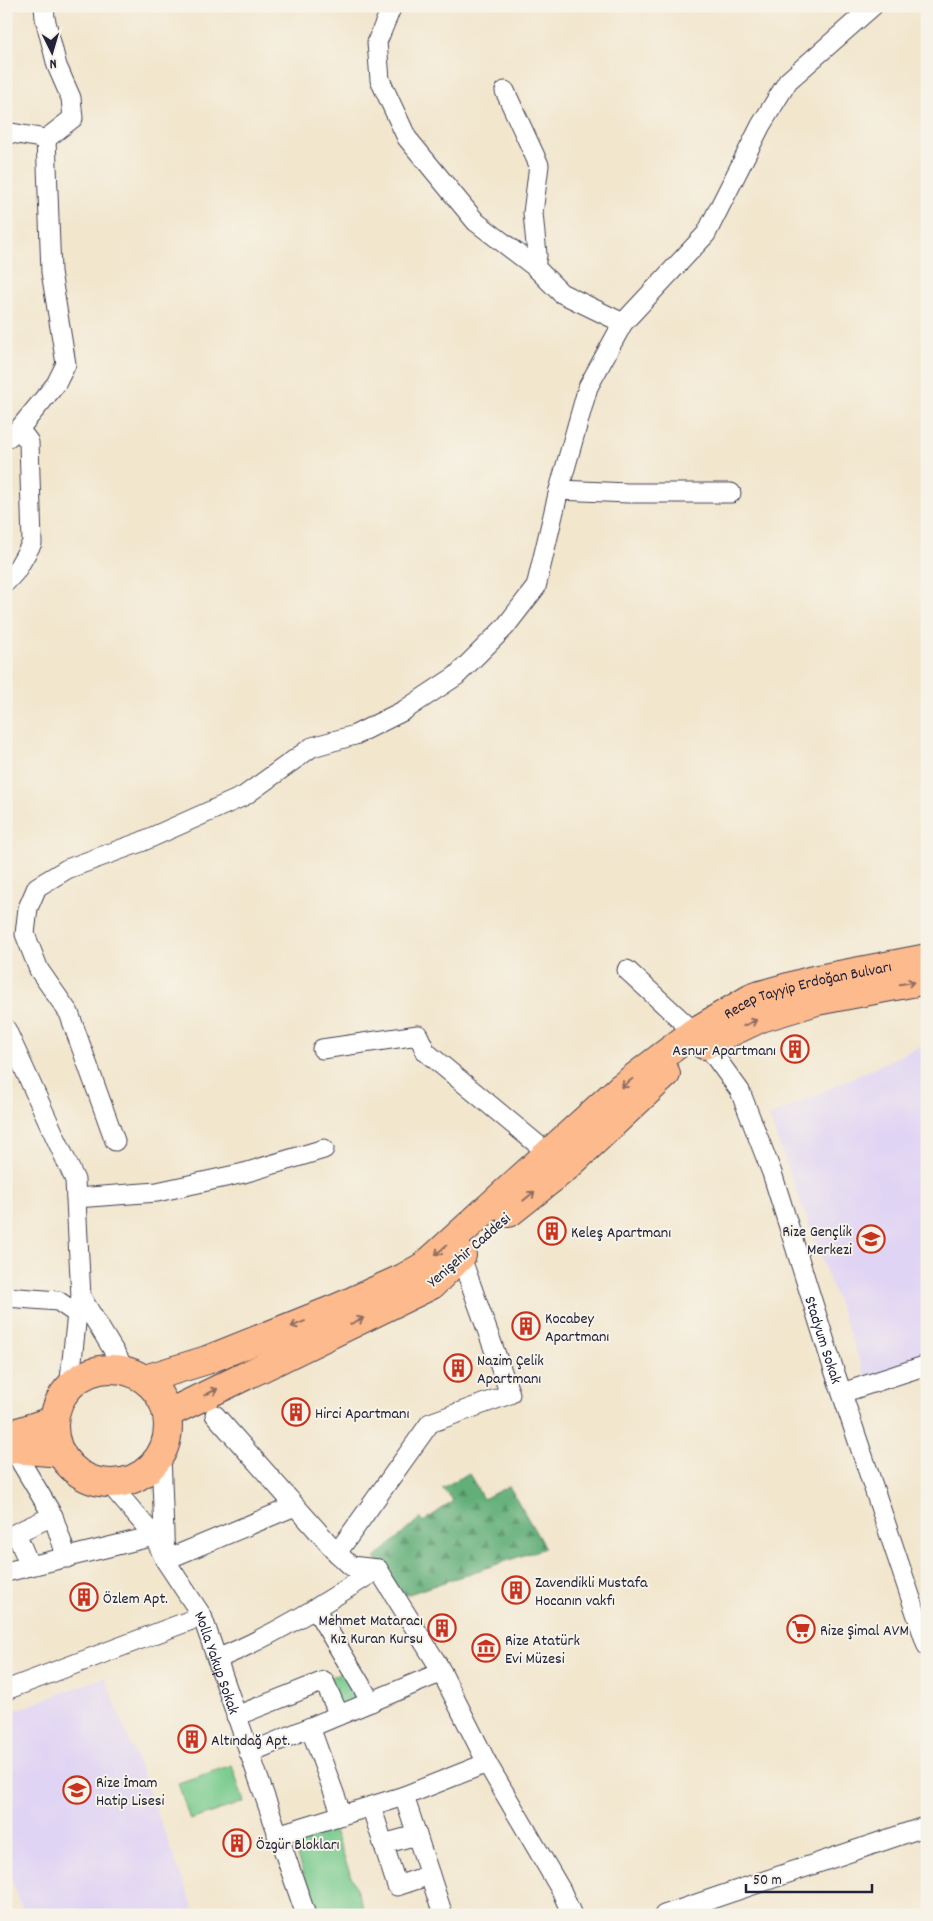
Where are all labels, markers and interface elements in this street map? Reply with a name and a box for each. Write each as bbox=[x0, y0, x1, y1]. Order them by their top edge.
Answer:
north arrow bbox=[28, 28, 78, 78]
text: N bbox=[49, 53, 57, 73]
street label: Recep Tayyip Erdoğan Bulvarı bbox=[720, 956, 894, 1026]
one-way arrow bbox=[898, 978, 914, 988]
one-way arrow bbox=[742, 1018, 757, 1027]
building icon: Asnur Apartmanı bbox=[780, 1034, 810, 1064]
place label: Asnur Apartmanı bbox=[672, 1040, 776, 1063]
one-way arrow bbox=[621, 1078, 634, 1089]
one-way arrow bbox=[523, 1191, 536, 1202]
street label: Yenişehir Caddesi bbox=[423, 1208, 517, 1294]
building icon: Keleş Apartmanı bbox=[537, 1216, 567, 1246]
place label: Rize Gençlik Merkezi bbox=[782, 1221, 852, 1262]
place label: Keleş Apartmanı bbox=[571, 1222, 671, 1245]
school or university icon: Rize Gençlik Merkezi bbox=[856, 1224, 886, 1254]
one-way arrow bbox=[435, 1244, 448, 1256]
street label: Stadyum Sokak bbox=[797, 1293, 847, 1387]
place label: Kocabey Apartmanı bbox=[545, 1308, 609, 1349]
building icon: Kocabey Apartmanı bbox=[511, 1311, 541, 1341]
one-way arrow bbox=[349, 1315, 364, 1325]
one-way arrow bbox=[290, 1320, 305, 1329]
place label: Nazim Çelik Apartmanı bbox=[477, 1350, 544, 1391]
building icon: Nazim Çelik Apartmanı bbox=[443, 1353, 473, 1383]
one-way arrow bbox=[203, 1387, 218, 1396]
building icon: Hirci Apartmanı bbox=[281, 1397, 311, 1427]
place label: Hirci Apartmanı bbox=[315, 1403, 409, 1426]
place label: Zavendikli Mustafa Hocanın vakfı bbox=[535, 1572, 648, 1613]
building icon: Zavendikli Mustafa Hocanın vakfı bbox=[501, 1575, 531, 1605]
building icon: Özlem Apt. bbox=[69, 1582, 99, 1612]
place label: Özlem Apt. bbox=[103, 1588, 168, 1611]
street label: Molla Yakup Sokak bbox=[188, 1607, 244, 1718]
place label: Mehmet Mataracı Kız Kuran Kursu bbox=[319, 1610, 423, 1651]
building icon: Mehmet Mataracı Kız Kuran Kursu bbox=[427, 1613, 457, 1643]
supermarket icon: Rize Şimal AVM bbox=[786, 1614, 816, 1644]
place label: Rize Şimal AVM bbox=[820, 1620, 909, 1643]
place label: Rize Atatürk Evi Müzesi bbox=[505, 1630, 580, 1671]
museum icon: Rize Atatürk Evi Müzesi bbox=[471, 1633, 501, 1663]
building icon: Altındağ Apt. bbox=[177, 1724, 207, 1754]
place label: Altındağ Apt. bbox=[211, 1730, 290, 1753]
place label: Rize İmam Hatip Lisesi bbox=[96, 1772, 165, 1813]
school or university icon: Rize İmam Hatip Lisesi bbox=[62, 1775, 92, 1805]
building icon: Özgür Blokları bbox=[222, 1828, 252, 1858]
place label: Özgür Blokları bbox=[256, 1834, 340, 1857]
scale bar bbox=[746, 1861, 872, 1893]
text: 50 m bbox=[753, 1870, 782, 1892]

